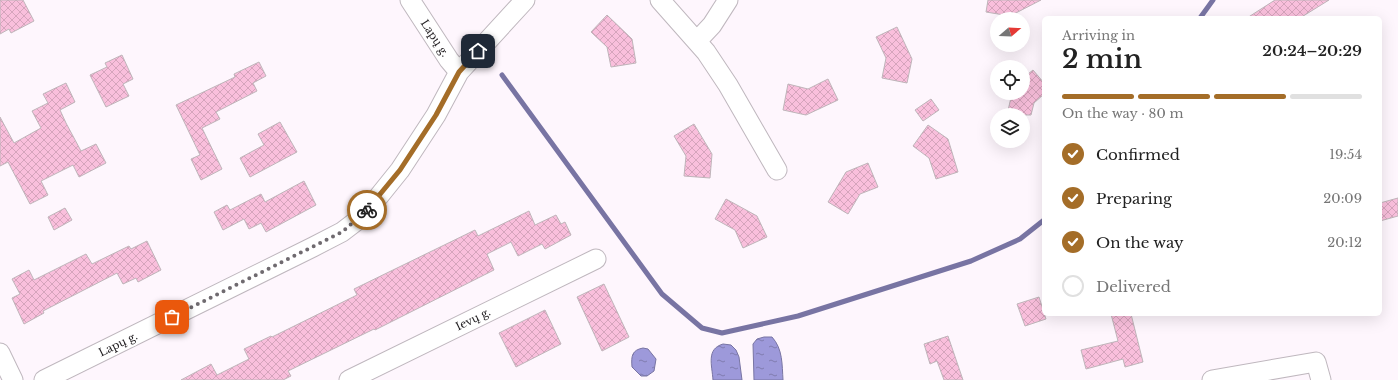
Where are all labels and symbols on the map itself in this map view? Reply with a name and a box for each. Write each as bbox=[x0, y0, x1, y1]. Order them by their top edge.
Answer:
north arrow bbox=[990, 12, 1030, 52]
street label: Lapų g. bbox=[418, 17, 452, 59]
pin bbox=[461, 34, 495, 68]
courier bbox=[347, 190, 387, 230]
pin bbox=[155, 300, 189, 334]
street label: Ievų g. bbox=[453, 305, 493, 333]
street label: Lapų g. bbox=[96, 329, 140, 359]

